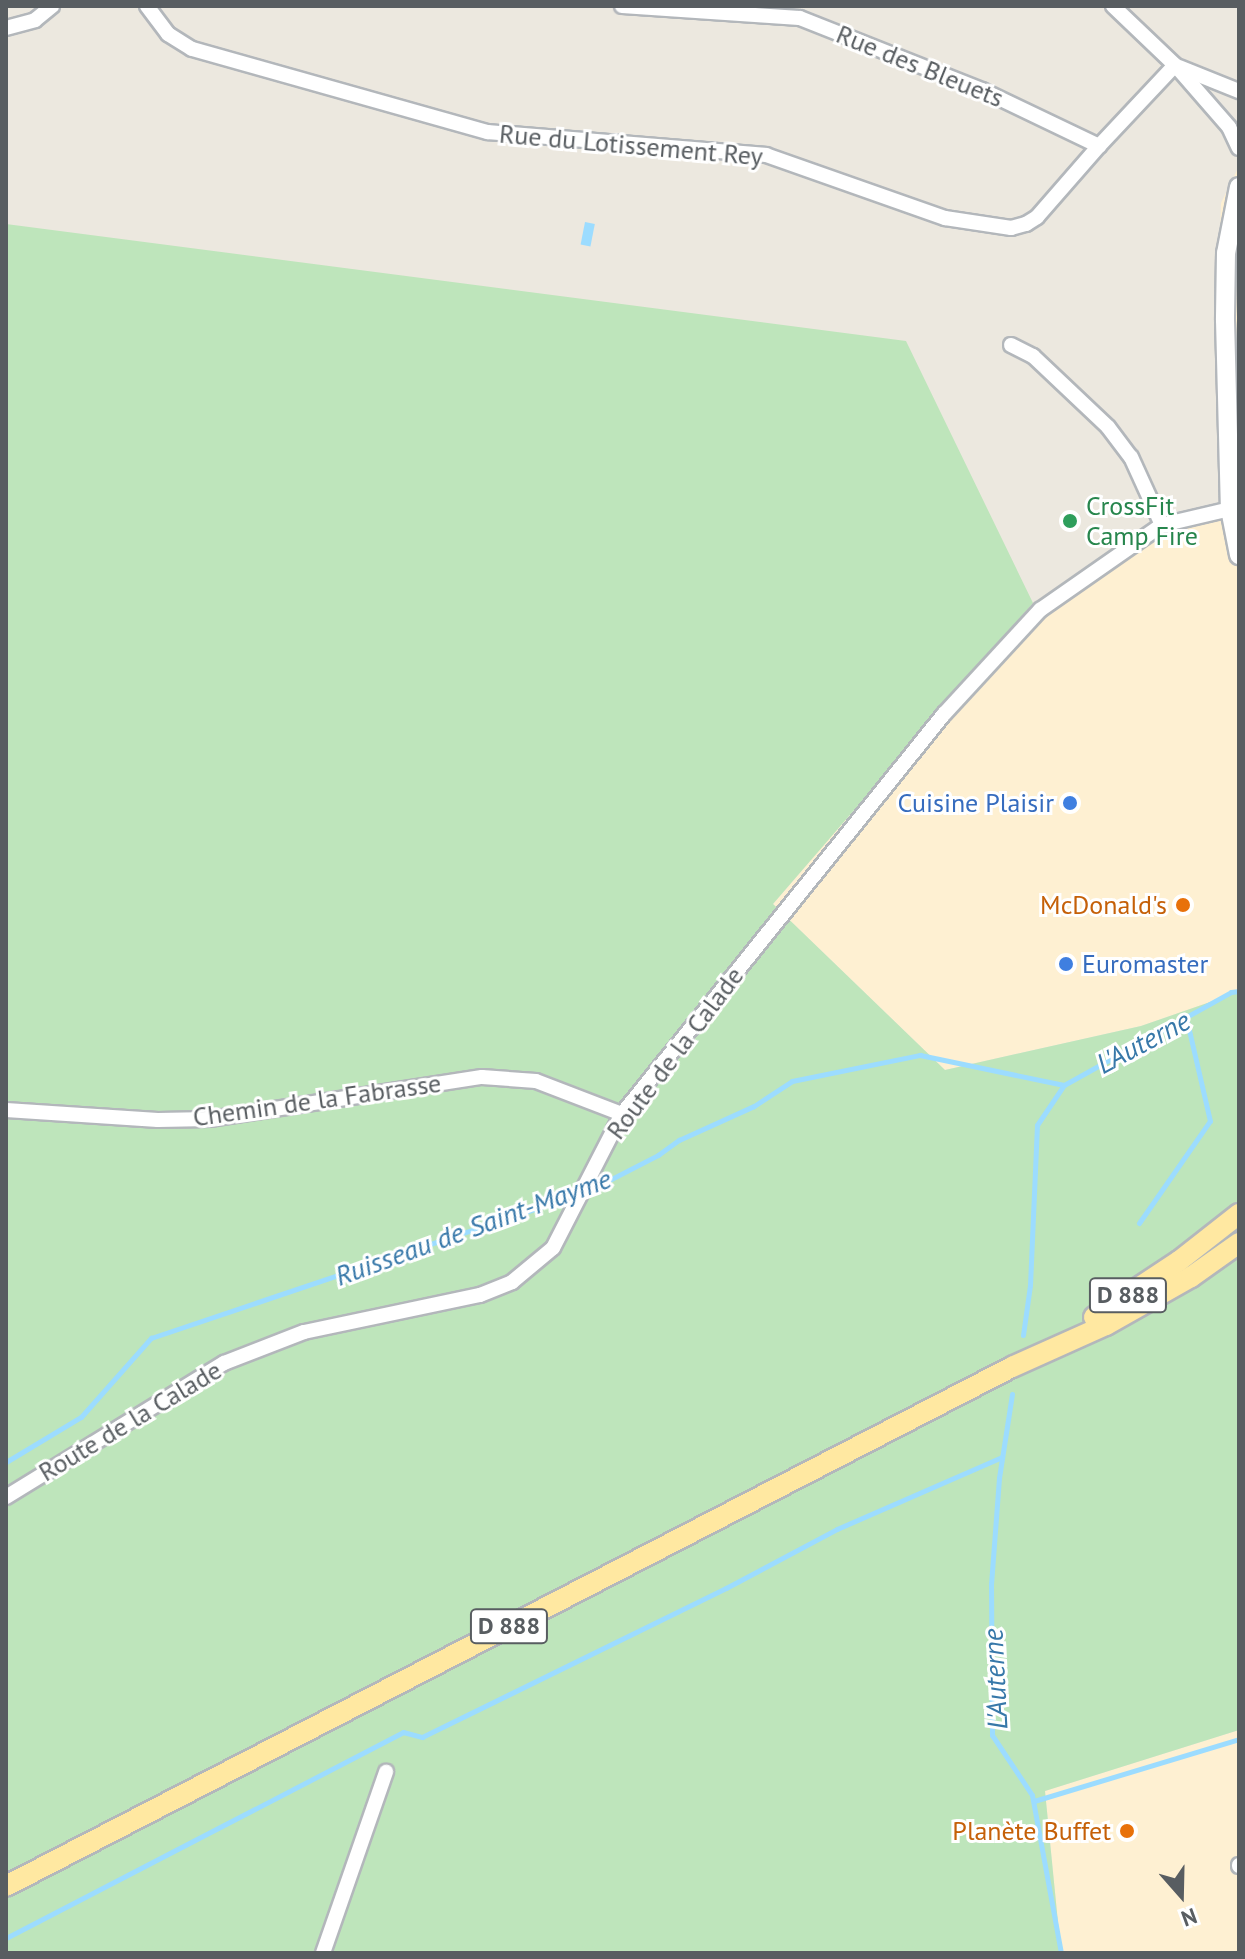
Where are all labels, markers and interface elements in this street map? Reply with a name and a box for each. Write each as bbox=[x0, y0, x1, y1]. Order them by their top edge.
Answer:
street label: Rue des Bleuets bbox=[832, 18, 1008, 114]
street label: Rue du Lotissement Rey bbox=[498, 118, 764, 172]
place label: CrossFit Camp Fire bbox=[1086, 490, 1198, 552]
marker: CrossFit Camp Fire bbox=[1061, 512, 1079, 530]
place label: Cuisine Plaisir bbox=[898, 787, 1054, 819]
marker: Cuisine Plaisir bbox=[1061, 794, 1079, 812]
place label: McDonald's bbox=[1040, 889, 1167, 921]
marker: McDonald's bbox=[1174, 896, 1192, 914]
place label: Euromaster bbox=[1082, 948, 1208, 980]
marker: Euromaster bbox=[1057, 955, 1075, 973]
street label: Route de la Calade bbox=[600, 961, 750, 1145]
water label: L'Auterne bbox=[1090, 1003, 1196, 1081]
street label: Chemin de la Fabrasse bbox=[191, 1067, 443, 1133]
water label: Ruisseau de Saint-Mayme bbox=[330, 1161, 616, 1293]
road number: D 888 bbox=[1088, 1275, 1168, 1315]
street label: Route de la Calade bbox=[33, 1354, 227, 1488]
road number: D 888 bbox=[469, 1606, 549, 1646]
water label: L'Auterne bbox=[976, 1628, 1014, 1730]
place label: Planète Buffet bbox=[952, 1815, 1111, 1847]
marker: Planète Buffet bbox=[1118, 1822, 1136, 1840]
north arrow bbox=[1141, 1855, 1221, 1935]
text: N bbox=[1178, 1902, 1201, 1933]

